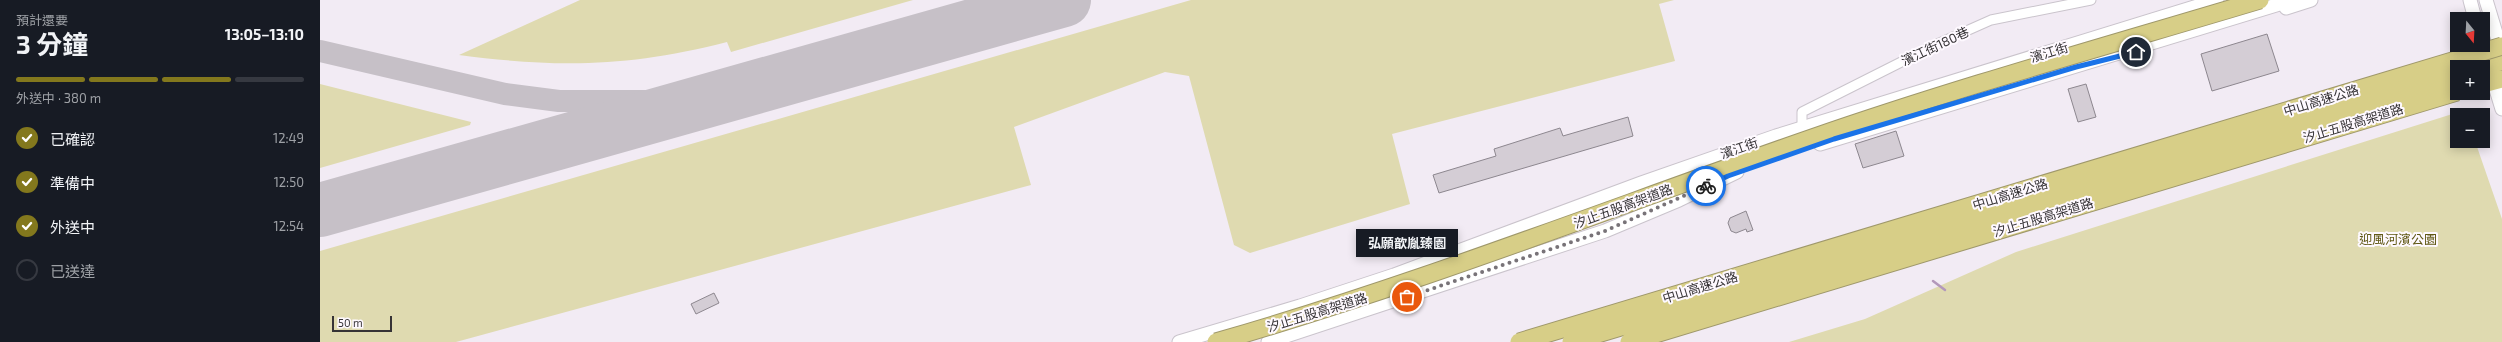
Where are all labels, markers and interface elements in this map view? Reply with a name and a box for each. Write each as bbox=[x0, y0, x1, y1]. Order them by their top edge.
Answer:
text: 預計還要 bbox=[16, 12, 68, 28]
north arrow bbox=[2450, 12, 2490, 52]
map controls bbox=[2450, 12, 2490, 148]
street label: 濱江街180巷 bbox=[1899, 23, 1971, 69]
text: 13:05–13:10 bbox=[225, 25, 304, 43]
text: 3 分鐘 bbox=[16, 28, 88, 59]
pin bbox=[2119, 35, 2153, 69]
street label: 濱江街 bbox=[2028, 39, 2070, 65]
icon: home bbox=[2125, 41, 2147, 63]
button: + bbox=[2450, 60, 2490, 100]
street label: 中山高速公路 bbox=[2281, 81, 2361, 119]
text: 外送中 · 380 m bbox=[16, 90, 101, 106]
street label: 汐止五股高架道路 bbox=[2301, 100, 2405, 146]
button: − bbox=[2450, 108, 2490, 148]
icon: check bbox=[16, 127, 38, 149]
text: 已確認 bbox=[50, 130, 95, 148]
text: 12:49 bbox=[273, 130, 304, 146]
street label: 濱江街 bbox=[1718, 134, 1760, 162]
courier bbox=[1686, 166, 1726, 206]
icon: check bbox=[16, 171, 38, 193]
text: 準備中 bbox=[50, 174, 95, 192]
text: 12:50 bbox=[274, 174, 304, 190]
icon: bike bbox=[1695, 175, 1717, 197]
street label: 中山高速公路 bbox=[1970, 175, 2050, 213]
street label: 汐止五股高架道路 bbox=[1571, 181, 1675, 231]
street label: 汐止五股高架道路 bbox=[1991, 194, 2095, 240]
icon: check bbox=[16, 215, 38, 237]
text: 外送中 bbox=[50, 218, 95, 236]
text: 12:54 bbox=[273, 218, 304, 234]
callout: 弘願歆胤臻園 bbox=[1356, 229, 1458, 257]
park label: 迎風河濱公園 bbox=[2359, 231, 2437, 247]
text: 弘願歆胤臻園 bbox=[1368, 235, 1446, 251]
text: 已送達 bbox=[50, 262, 95, 280]
street label: 中山高速公路 bbox=[1660, 268, 1740, 306]
pin bbox=[1390, 280, 1424, 314]
icon: bag bbox=[1396, 286, 1418, 308]
street label: 汐止五股高架道路 bbox=[1265, 289, 1369, 335]
scale bar bbox=[332, 314, 392, 333]
text: 50 m bbox=[338, 316, 363, 329]

